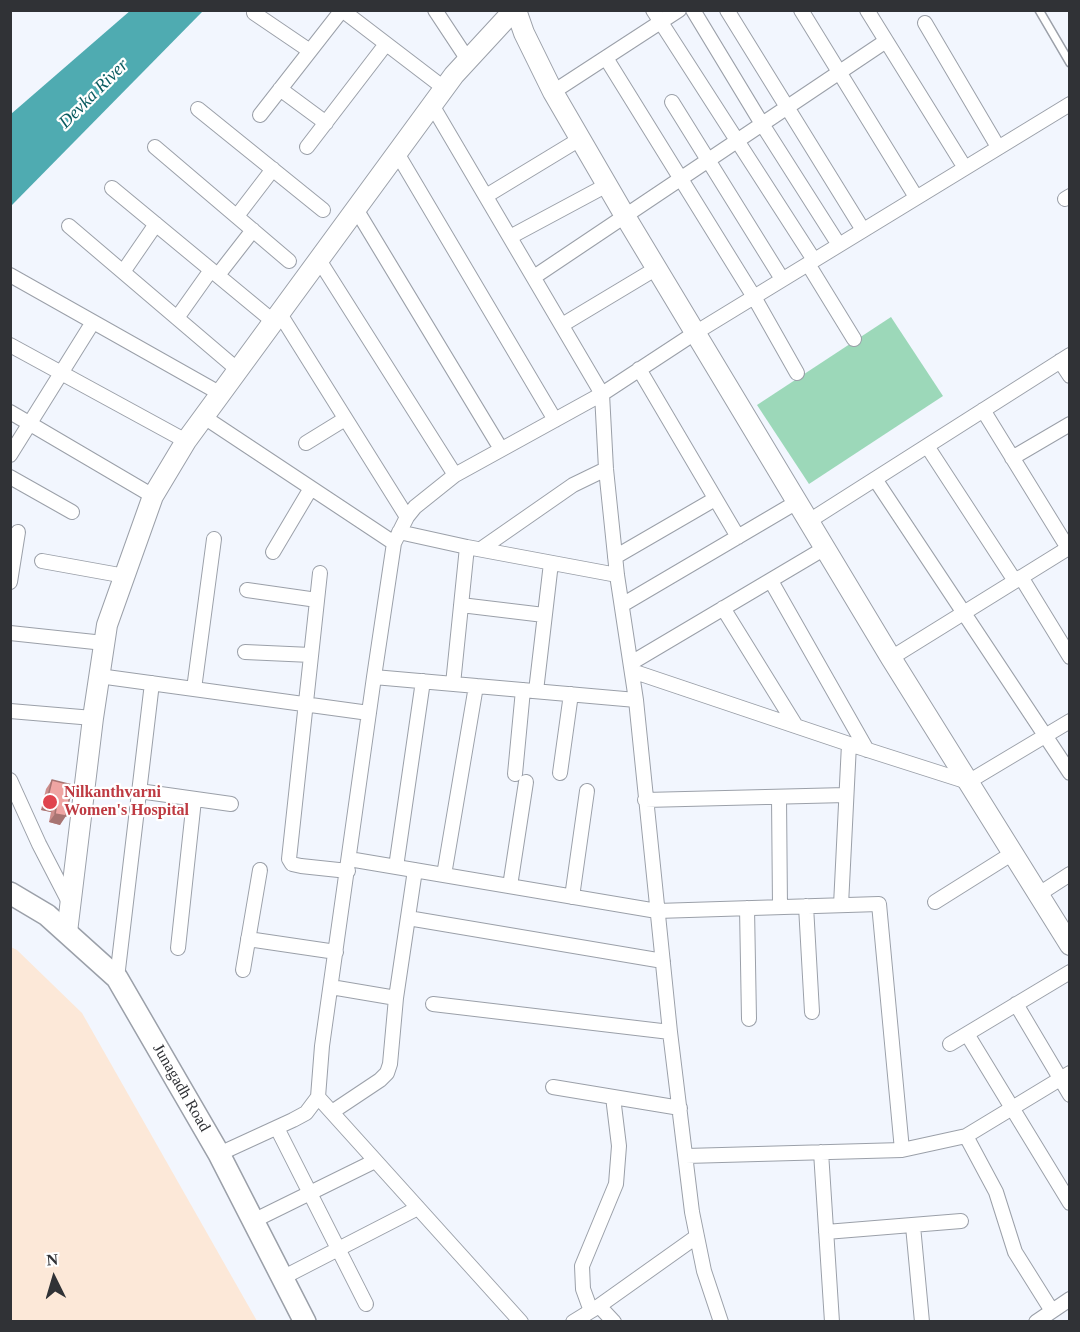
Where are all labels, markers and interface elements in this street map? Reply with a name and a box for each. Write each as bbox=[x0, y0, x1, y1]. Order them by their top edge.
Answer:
water label: Devka River bbox=[55, 55, 133, 133]
place label: Nilkanthvarni Women's Hospital bbox=[64, 783, 189, 821]
marker: Nilkanthvarni Women's Hospital bbox=[41, 793, 59, 811]
street label: Junagadh Road bbox=[148, 1041, 214, 1135]
north arrow bbox=[24, 1248, 84, 1308]
text: N bbox=[46, 1251, 59, 1269]

